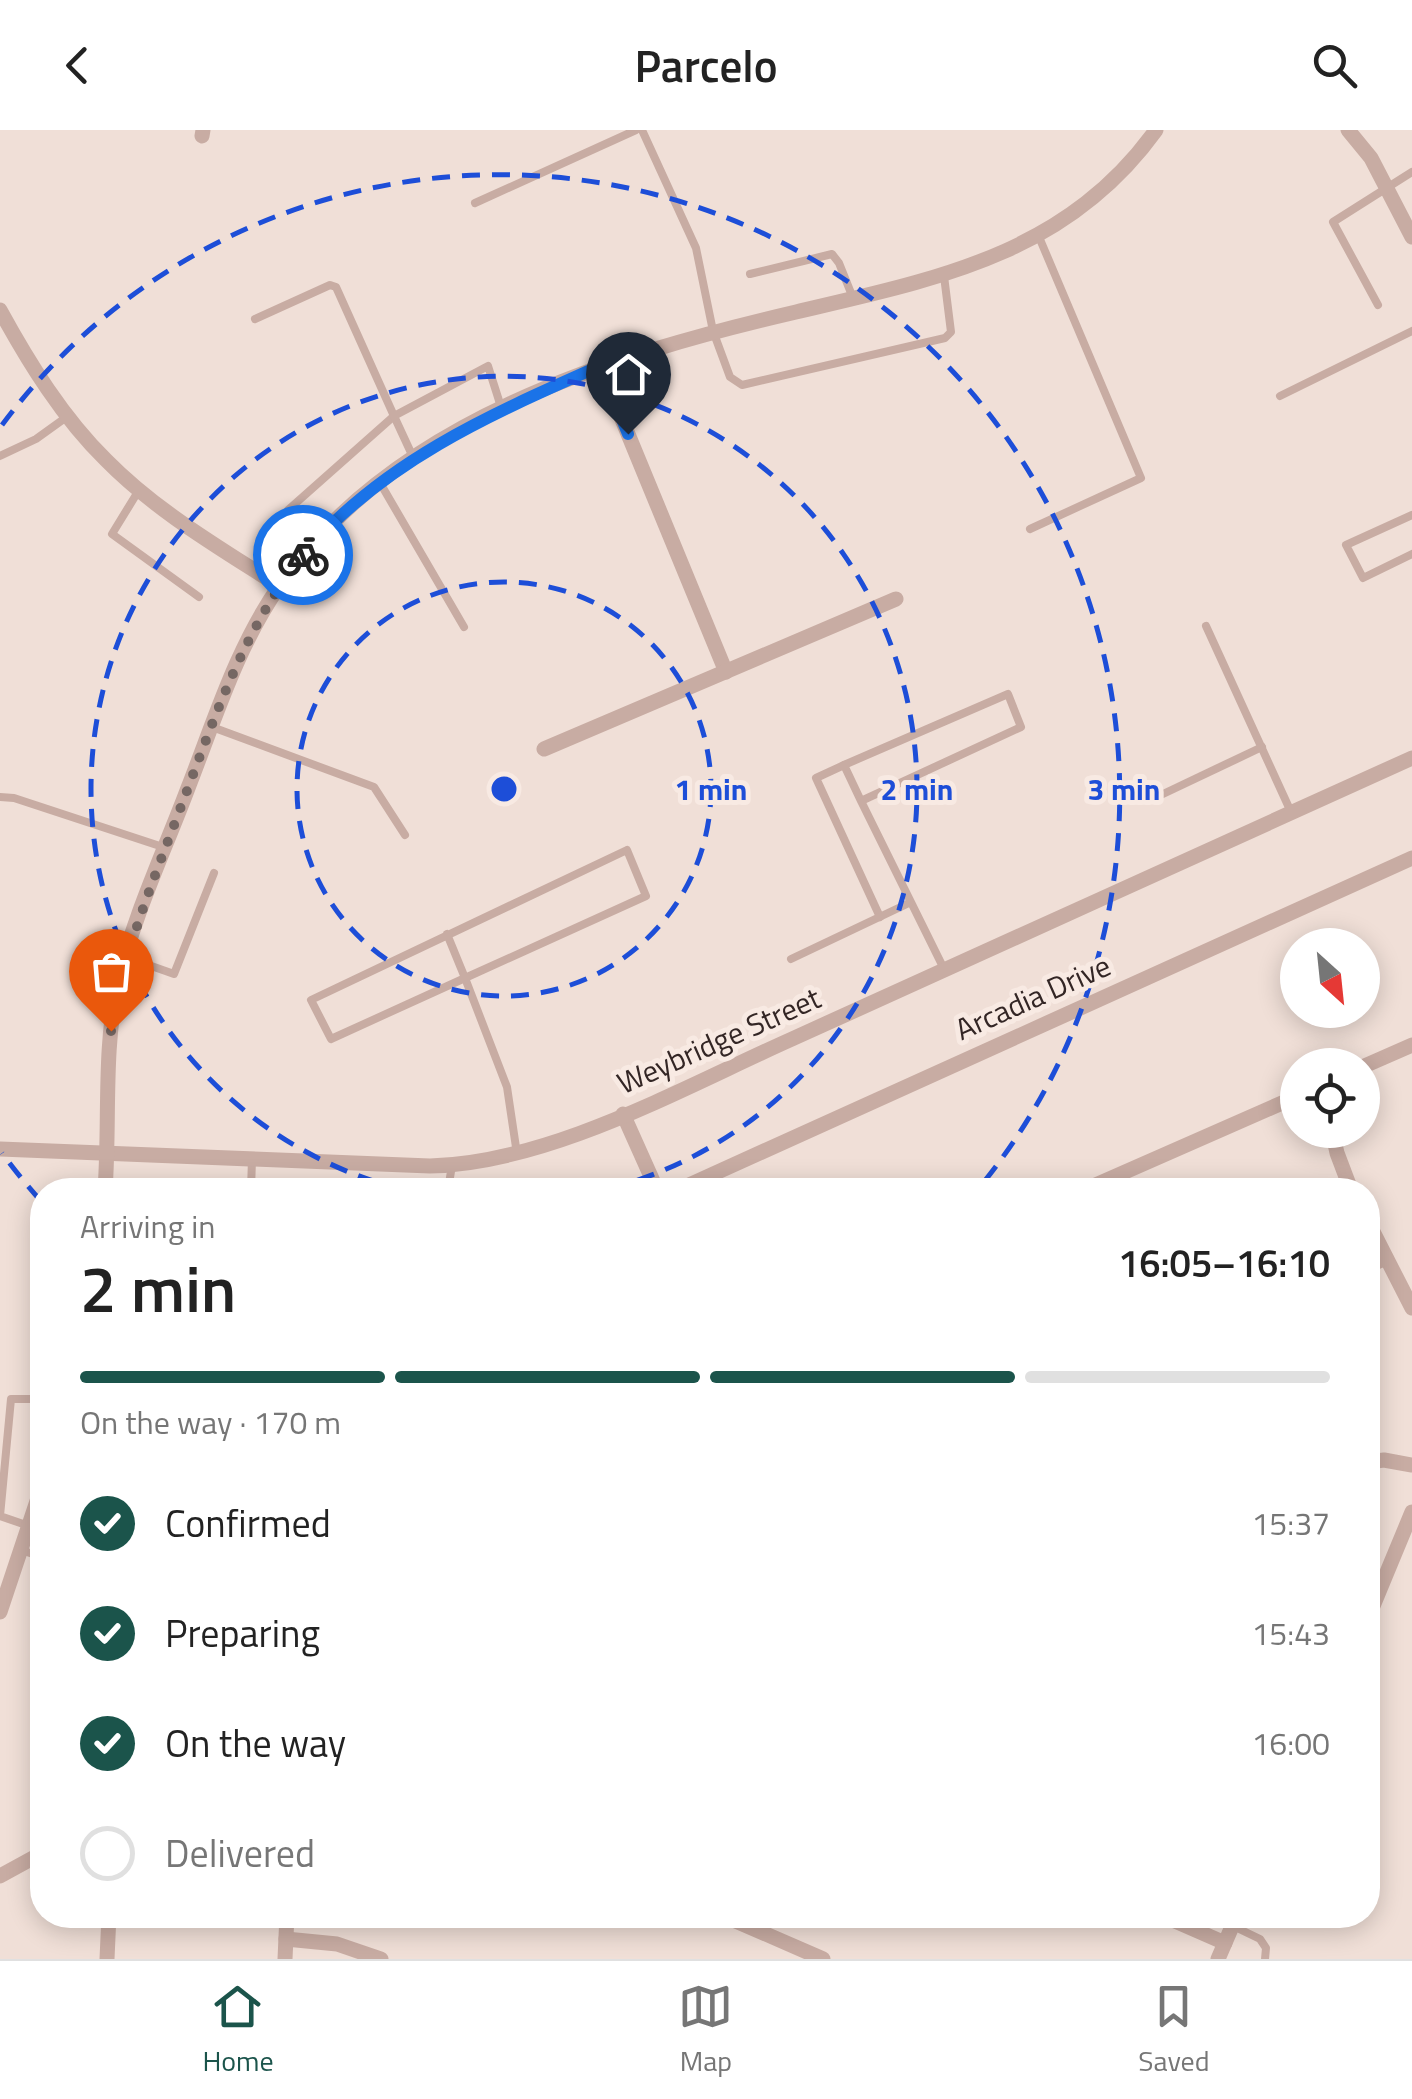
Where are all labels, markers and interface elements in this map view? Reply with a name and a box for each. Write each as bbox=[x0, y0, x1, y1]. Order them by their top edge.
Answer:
text: Parcelo bbox=[634, 31, 778, 99]
icon: back bbox=[50, 38, 105, 93]
icon: search bbox=[1307, 38, 1362, 93]
pin bbox=[586, 332, 671, 435]
icon: home bbox=[601, 347, 656, 402]
courier bbox=[253, 505, 353, 605]
icon: bike bbox=[276, 528, 331, 583]
text: 1 min bbox=[675, 766, 747, 812]
text: 2 min bbox=[881, 766, 953, 812]
text: 3 min bbox=[1088, 766, 1160, 812]
centre of rings bbox=[486, 771, 522, 807]
north arrow bbox=[1280, 928, 1380, 1028]
map controls bbox=[1280, 928, 1380, 1148]
pin bbox=[69, 929, 154, 1032]
street label: Arcadia Drive bbox=[948, 942, 1118, 1052]
icon: bag bbox=[84, 944, 139, 999]
street label: Weybridge Street bbox=[609, 974, 828, 1106]
button: locate bbox=[1280, 1048, 1380, 1148]
text: Arriving in bbox=[80, 1202, 216, 1250]
text: 16:05–16:10 bbox=[1118, 1234, 1330, 1292]
text: 2 min bbox=[80, 1238, 236, 1337]
text: On the way · 170 m bbox=[80, 1398, 341, 1446]
text: Confirmed bbox=[165, 1494, 331, 1552]
icon: check bbox=[80, 1496, 135, 1551]
text: 15:37 bbox=[1251, 1499, 1330, 1547]
text: Preparing bbox=[165, 1604, 320, 1662]
icon: check bbox=[80, 1606, 135, 1661]
text: 15:43 bbox=[1251, 1609, 1330, 1657]
text: On the way bbox=[165, 1714, 346, 1772]
icon: check bbox=[80, 1716, 135, 1771]
text: 16:00 bbox=[1251, 1719, 1330, 1767]
text: Delivered bbox=[165, 1824, 315, 1882]
tab: Home bbox=[202, 1979, 274, 2082]
tab: Map bbox=[678, 1979, 733, 2082]
tab: Saved bbox=[1138, 1979, 1210, 2082]

